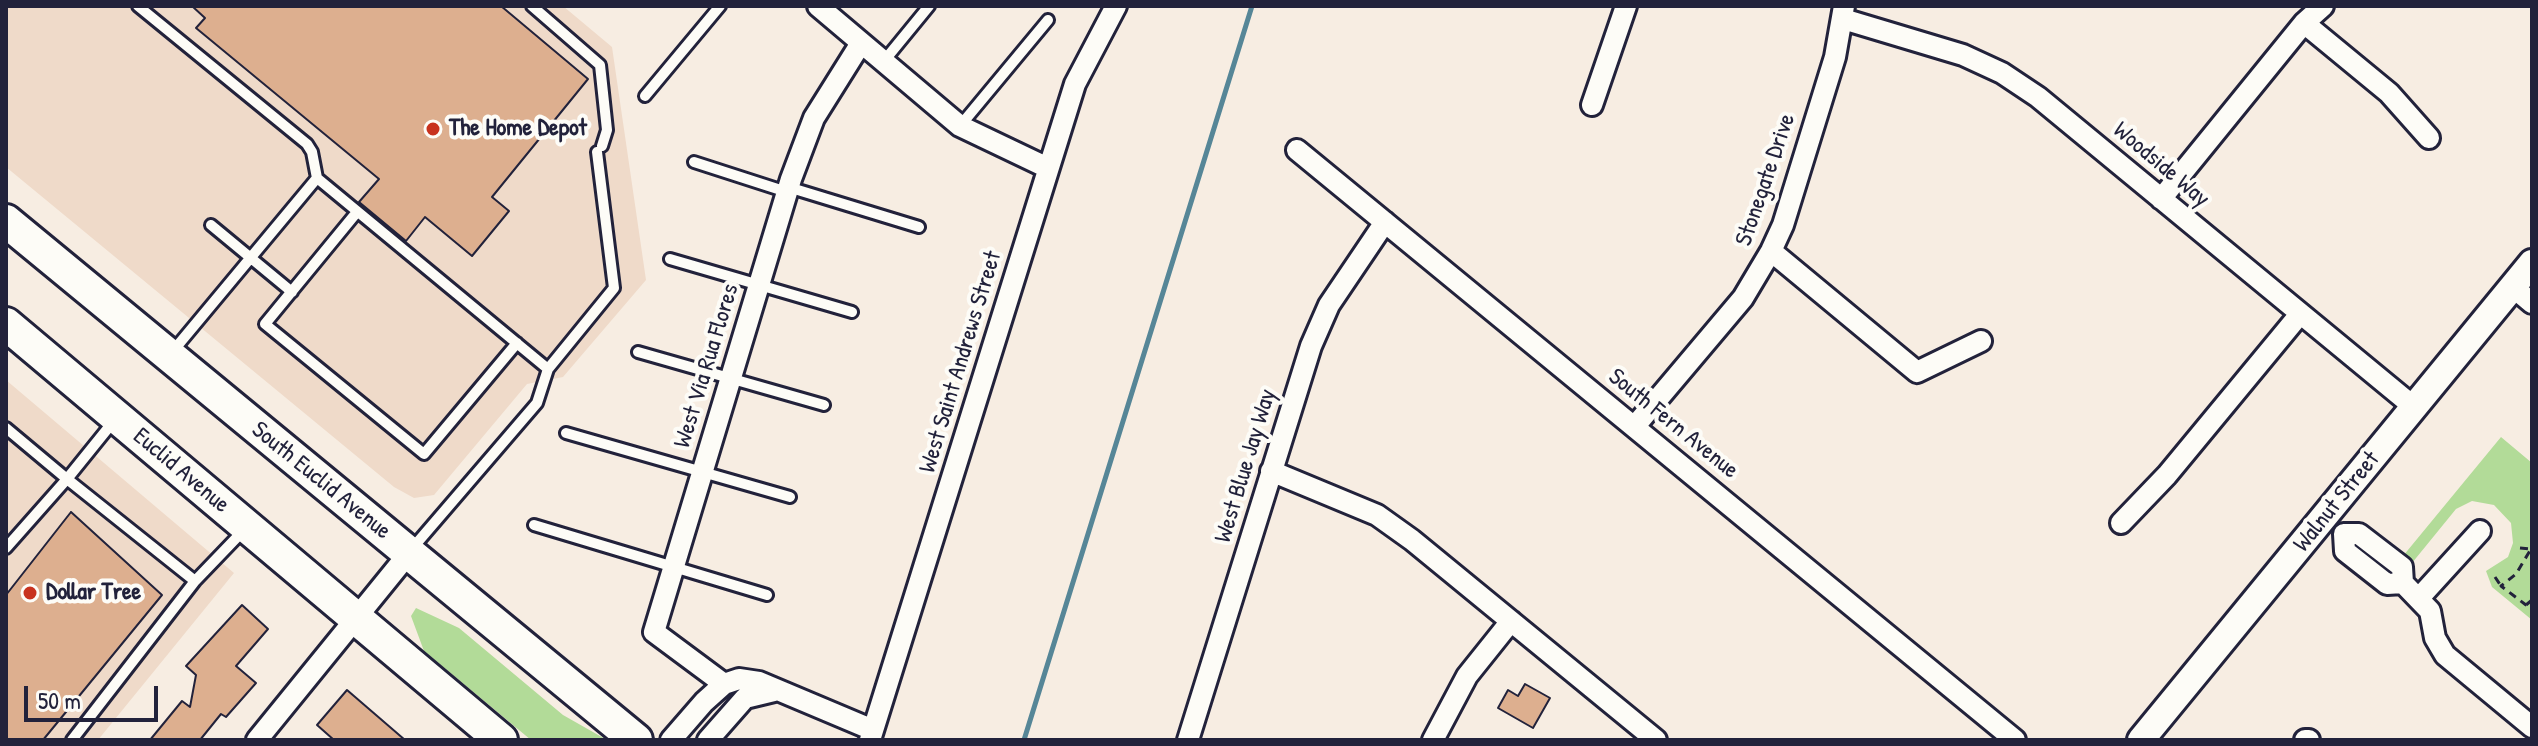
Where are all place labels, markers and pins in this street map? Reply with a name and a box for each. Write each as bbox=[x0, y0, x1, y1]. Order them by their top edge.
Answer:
place label: The Home Depot bbox=[449, 115, 587, 143]
marker: The Home Depot bbox=[424, 120, 442, 138]
place label: Dollar Tree bbox=[46, 579, 141, 607]
marker: Dollar Tree bbox=[21, 584, 39, 602]

